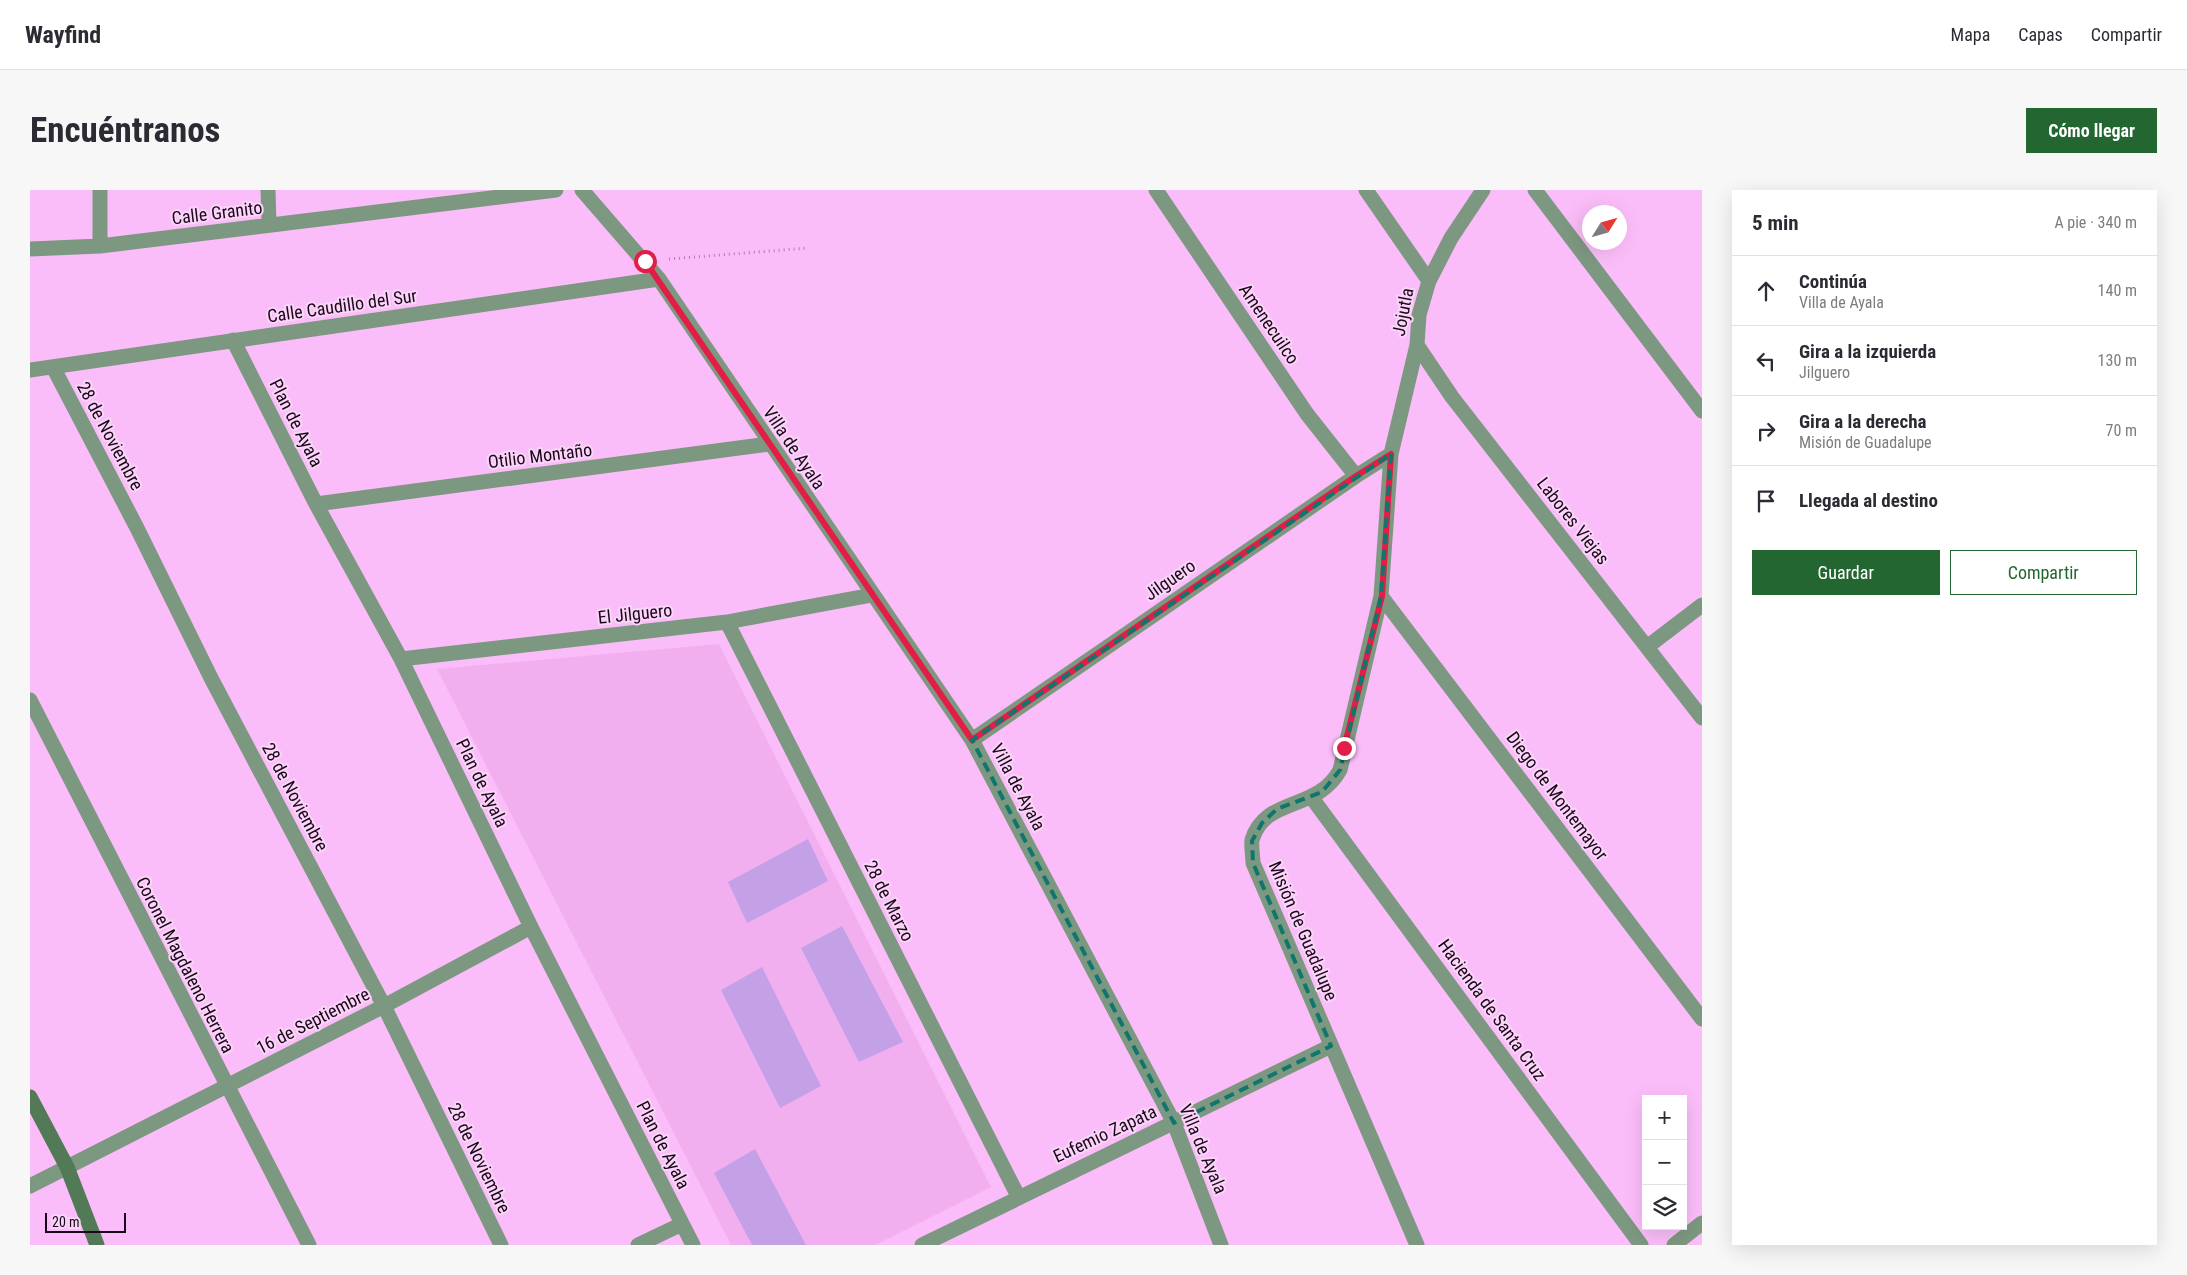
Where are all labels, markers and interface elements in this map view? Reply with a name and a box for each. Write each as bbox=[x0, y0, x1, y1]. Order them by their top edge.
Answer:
text: Wayfind bbox=[25, 21, 101, 49]
text: Mapa bbox=[1951, 24, 1990, 45]
text: Capas bbox=[2018, 24, 2063, 45]
text: Compartir bbox=[2091, 24, 2162, 45]
button: Cómo llegar bbox=[2026, 108, 2157, 153]
text: Encuéntranos bbox=[30, 110, 221, 151]
street label: Calle Granito bbox=[170, 197, 263, 228]
north arrow bbox=[1582, 205, 1627, 250]
text: 5 min bbox=[1752, 211, 1799, 235]
text: A pie · 340 m bbox=[2054, 213, 2137, 232]
route start bbox=[634, 250, 657, 273]
text: Continúa bbox=[1799, 270, 1867, 293]
icon: ahead bbox=[1752, 277, 1780, 305]
street label: Amenecuilco bbox=[1235, 280, 1304, 368]
text: 140 m bbox=[2098, 281, 2137, 300]
street label: Calle Caudillo del Sur bbox=[266, 285, 419, 326]
street label: Jojutla bbox=[1388, 286, 1417, 338]
text: Villa de Ayala bbox=[1799, 293, 1884, 312]
text: Gira a la izquierda bbox=[1799, 340, 1936, 363]
icon: left bbox=[1752, 347, 1780, 375]
text: 130 m bbox=[2098, 351, 2137, 370]
text: Jilguero bbox=[1799, 363, 1850, 382]
street label: Plan de Ayala bbox=[265, 375, 328, 470]
street label: 28 de Noviembre bbox=[73, 378, 148, 494]
street label: Villa de Ayala bbox=[759, 402, 830, 493]
text: Gira a la derecha bbox=[1799, 410, 1926, 433]
icon: right bbox=[1752, 417, 1780, 445]
text: 70 m bbox=[2105, 421, 2137, 440]
text: Misión de Guadalupe bbox=[1799, 433, 1932, 452]
street label: Otilio Montaño bbox=[487, 439, 593, 472]
street label: Labores Viejas bbox=[1533, 473, 1614, 568]
icon: arrive bbox=[1752, 487, 1780, 515]
text: Llegada al destino bbox=[1799, 489, 1938, 512]
button: Guardar bbox=[1752, 550, 1940, 595]
button: Compartir bbox=[1950, 550, 2137, 595]
street label: Jilguero bbox=[1140, 555, 1199, 605]
street label: El Jilguero bbox=[597, 599, 673, 628]
street label: Diego de Montemayor bbox=[1502, 727, 1613, 864]
street label: Plan de Ayala bbox=[452, 735, 513, 830]
route end bbox=[1333, 737, 1356, 760]
street label: 28 de Noviembre bbox=[258, 739, 333, 855]
street label: Villa de Ayala bbox=[987, 740, 1050, 834]
street label: 28 de Marzo bbox=[860, 857, 919, 945]
street label: Misión de Guadalupe bbox=[1265, 858, 1342, 1004]
street label: Coronel Magdaleno Herrera bbox=[132, 873, 239, 1056]
street label: Hacienda de Santa Cruz bbox=[1434, 935, 1551, 1085]
street label: 16 de Septiembre bbox=[253, 983, 373, 1058]
map controls bbox=[1642, 1095, 1687, 1230]
button: + bbox=[1642, 1095, 1687, 1140]
street label: Plan de Ayala bbox=[632, 1097, 695, 1192]
street label: 28 de Noviembre bbox=[444, 1099, 515, 1216]
street label: Eufemio Zapata bbox=[1050, 1100, 1160, 1167]
street label: Villa de Ayala bbox=[1175, 1101, 1232, 1197]
button: − bbox=[1642, 1140, 1687, 1185]
button: layers bbox=[1642, 1185, 1687, 1230]
scale bar bbox=[45, 1210, 126, 1233]
text: 20 m bbox=[52, 1214, 80, 1230]

